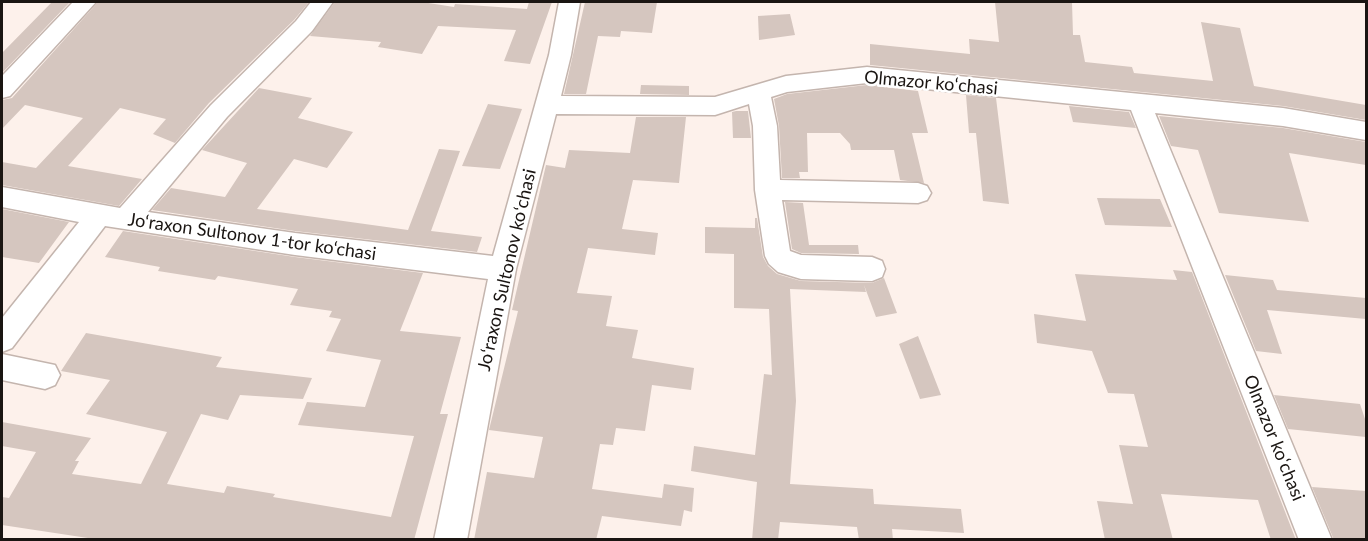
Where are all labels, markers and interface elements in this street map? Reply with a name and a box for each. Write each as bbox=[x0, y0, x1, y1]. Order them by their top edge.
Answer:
street label: Olmazor koʻchasi bbox=[863, 66, 999, 100]
street label: Joʻraxon Sultonov koʻchasi bbox=[473, 167, 541, 373]
street label: Jo‘raxon Sultonov 1-tor ko‘chasi bbox=[127, 209, 377, 265]
street label: Olmazor koʻchasi bbox=[1239, 372, 1309, 504]

